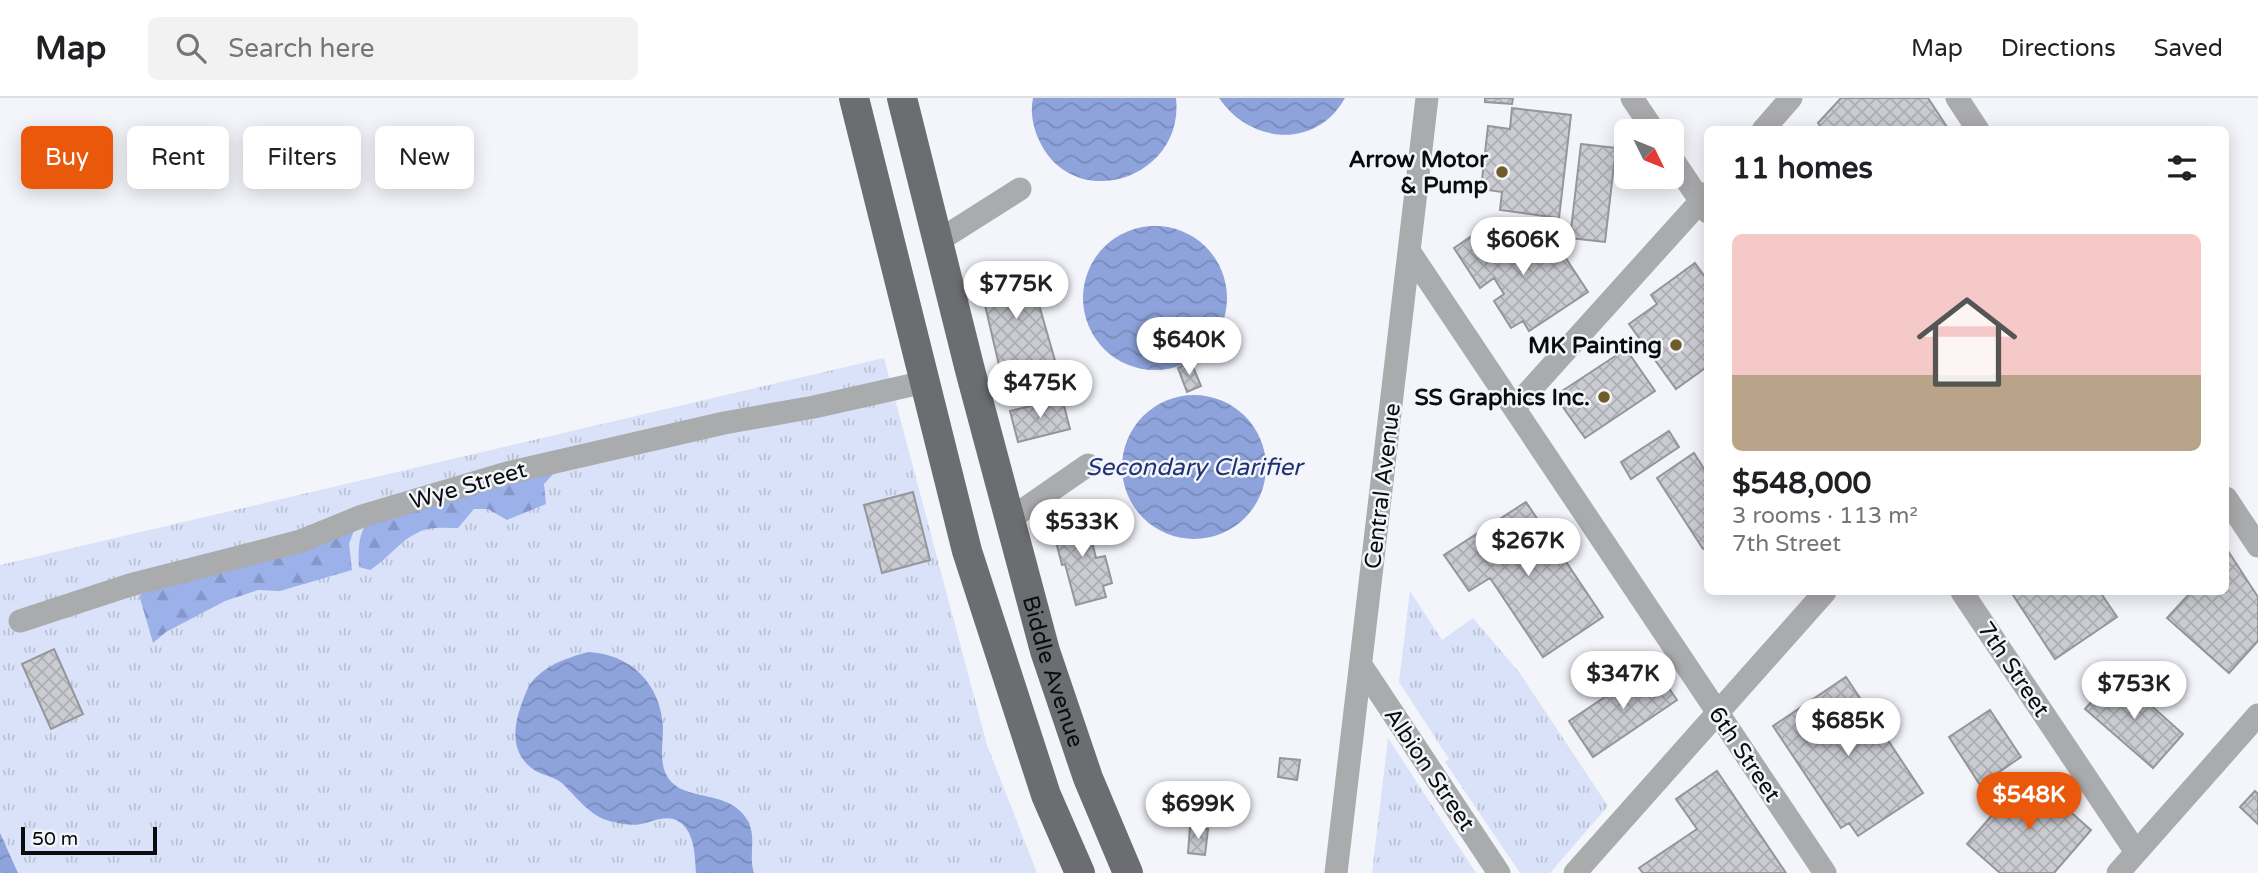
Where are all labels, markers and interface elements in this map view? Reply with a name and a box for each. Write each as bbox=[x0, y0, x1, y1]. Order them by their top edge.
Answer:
search box bbox=[148, 17, 638, 80]
text: Map bbox=[35, 29, 106, 68]
icon: search bbox=[172, 29, 210, 67]
text: Search here bbox=[228, 33, 374, 64]
text: Map bbox=[1911, 34, 1963, 63]
text: Directions bbox=[2001, 34, 2116, 63]
text: Saved bbox=[2154, 34, 2223, 63]
north arrow bbox=[1614, 119, 1684, 189]
map controls bbox=[1614, 119, 1684, 189]
chip: Buy bbox=[21, 126, 113, 189]
chip: Rent bbox=[127, 126, 229, 189]
chip: Filters bbox=[243, 126, 361, 189]
chip: New bbox=[375, 126, 474, 189]
place label: Arrow Motor & Pump bbox=[1348, 146, 1489, 200]
icon: filters bbox=[2163, 149, 2201, 187]
text: 11 homes bbox=[1732, 150, 1873, 187]
marker: Arrow Motor & Pump bbox=[1494, 164, 1510, 180]
pin: $606K bbox=[1474, 218, 1572, 277]
text: $606K bbox=[1487, 226, 1559, 254]
pin: $775K bbox=[967, 262, 1065, 321]
text: $775K bbox=[980, 270, 1052, 298]
icon: home bbox=[1904, 279, 2030, 405]
pin: $640K bbox=[1140, 317, 1238, 377]
text: $640K bbox=[1153, 326, 1225, 354]
place label: MK Painting bbox=[1528, 332, 1662, 360]
marker: MK Painting bbox=[1668, 337, 1684, 353]
pin: $475K bbox=[991, 360, 1089, 420]
text: $475K bbox=[1004, 369, 1076, 397]
place label: SS Graphics Inc. bbox=[1414, 384, 1590, 412]
marker: SS Graphics Inc. bbox=[1596, 389, 1612, 405]
street label: Central Avenue bbox=[1359, 402, 1407, 571]
water label: Secondary Clarifier bbox=[1086, 453, 1305, 482]
street label: Wye Street bbox=[407, 456, 530, 516]
text: $548,000 bbox=[1732, 465, 1871, 502]
pin: $533K bbox=[1033, 500, 1131, 559]
text: 3 rooms · 113 m² bbox=[1732, 502, 1918, 530]
text: $533K bbox=[1046, 508, 1118, 536]
pin: $267K bbox=[1479, 518, 1577, 578]
text: $267K bbox=[1492, 527, 1564, 555]
text: 7th Street bbox=[1732, 530, 1841, 558]
street label: Biddle Avenue bbox=[1016, 593, 1090, 751]
street label: 7th Street bbox=[1971, 617, 2055, 723]
pin: $347K bbox=[1574, 652, 1672, 711]
text: $347K bbox=[1587, 660, 1659, 688]
pin: $753K bbox=[2085, 662, 2183, 721]
text: $753K bbox=[2098, 670, 2170, 698]
pin: $685K bbox=[1799, 698, 1897, 758]
street label: 6th Street bbox=[1702, 702, 1786, 808]
street label: Albion Street bbox=[1378, 703, 1481, 837]
text: $685K bbox=[1812, 707, 1884, 735]
pin: $548K bbox=[1980, 772, 2078, 832]
text: $548K bbox=[1993, 781, 2065, 809]
pin: $699K bbox=[1149, 782, 1247, 841]
text: $699K bbox=[1162, 790, 1234, 818]
scale bar bbox=[21, 824, 158, 856]
text: 50 m bbox=[32, 828, 78, 850]

